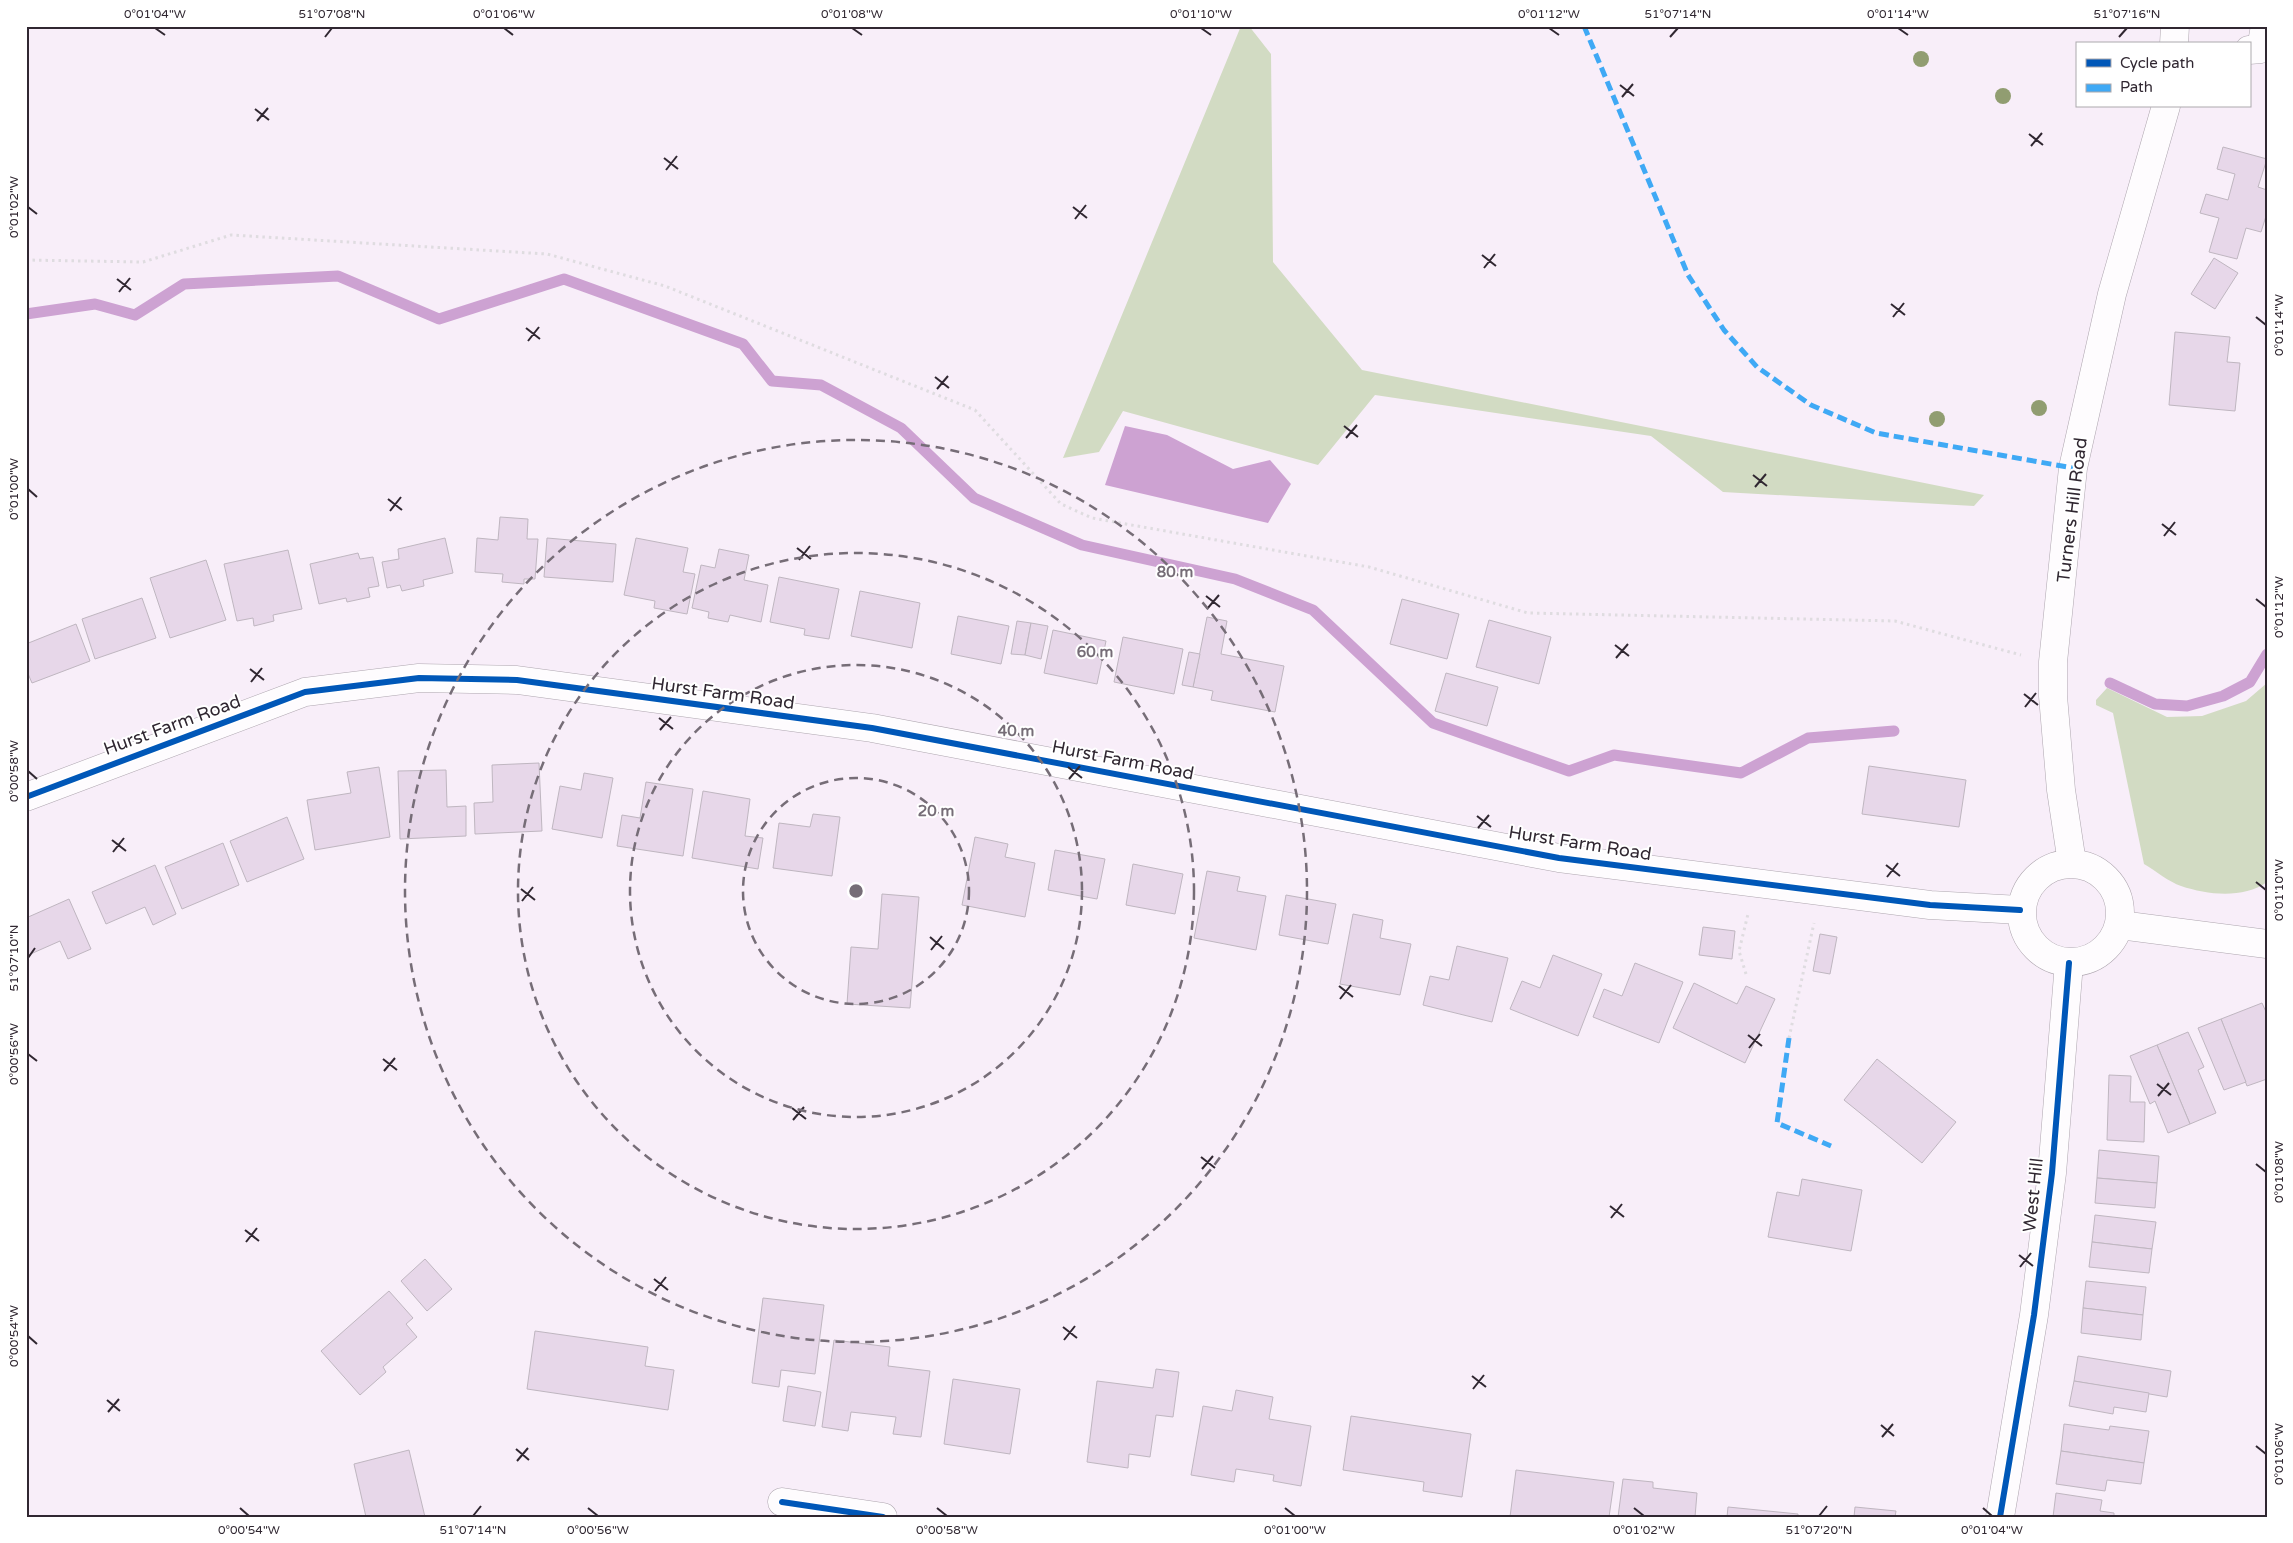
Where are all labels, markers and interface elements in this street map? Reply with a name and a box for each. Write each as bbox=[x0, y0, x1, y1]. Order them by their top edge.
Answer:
text: 0°01'04"W bbox=[124, 7, 186, 21]
text: 51°07'08"N bbox=[299, 7, 366, 21]
text: 0°01'06"W bbox=[473, 7, 535, 21]
text: 0°01'08"W bbox=[821, 7, 883, 21]
text: 0°01'10"W bbox=[1170, 7, 1232, 21]
text: 0°01'12"W bbox=[1518, 7, 1580, 21]
text: 51°07'14"N bbox=[1645, 7, 1712, 21]
text: 0°01'14"W bbox=[1867, 7, 1929, 21]
text: 51°07'16"N bbox=[2094, 7, 2161, 21]
legend bbox=[2076, 42, 2250, 108]
text: Cycle path bbox=[2120, 54, 2194, 72]
text: Path bbox=[2120, 78, 2153, 96]
text: 0°01'02"W bbox=[7, 176, 21, 238]
text: 0°01'14"W bbox=[2272, 294, 2286, 356]
street label: Turners Hill Road bbox=[2052, 436, 2092, 584]
text: 0°01'00"W bbox=[7, 458, 21, 520]
text: 80 m bbox=[1157, 563, 1193, 581]
text: 0°01'12"W bbox=[2272, 576, 2286, 638]
text: 60 m bbox=[1077, 643, 1113, 661]
street label: Hurst Farm Road bbox=[650, 672, 796, 714]
street label: Hurst Farm Road bbox=[100, 690, 244, 760]
text: 40 m bbox=[998, 722, 1034, 740]
street label: Hurst Farm Road bbox=[1050, 735, 1196, 785]
text: 0°00'58"W bbox=[7, 740, 21, 802]
text: 20 m bbox=[918, 802, 954, 820]
street label: Hurst Farm Road bbox=[1507, 821, 1653, 865]
text: 0°01'10"W bbox=[2272, 859, 2286, 921]
centre of rings bbox=[847, 882, 865, 900]
text: 51°07'10"N bbox=[7, 925, 21, 992]
text: 0°00'56"W bbox=[7, 1023, 21, 1085]
text: 0°01'08"W bbox=[2272, 1141, 2286, 1203]
street label: West Hill bbox=[2018, 1157, 2048, 1233]
text: 0°00'54"W bbox=[7, 1305, 21, 1367]
text: 0°01'06"W bbox=[2272, 1423, 2286, 1485]
text: 0°00'54"W bbox=[218, 1523, 280, 1537]
text: 51°07'14"N bbox=[440, 1523, 507, 1537]
text: 0°00'56"W bbox=[567, 1523, 629, 1537]
text: 0°00'58"W bbox=[916, 1523, 978, 1537]
text: 0°01'00"W bbox=[1264, 1523, 1326, 1537]
text: 0°01'02"W bbox=[1613, 1523, 1675, 1537]
text: 51°07'20"N bbox=[1786, 1523, 1853, 1537]
text: 0°01'04"W bbox=[1961, 1523, 2023, 1537]

